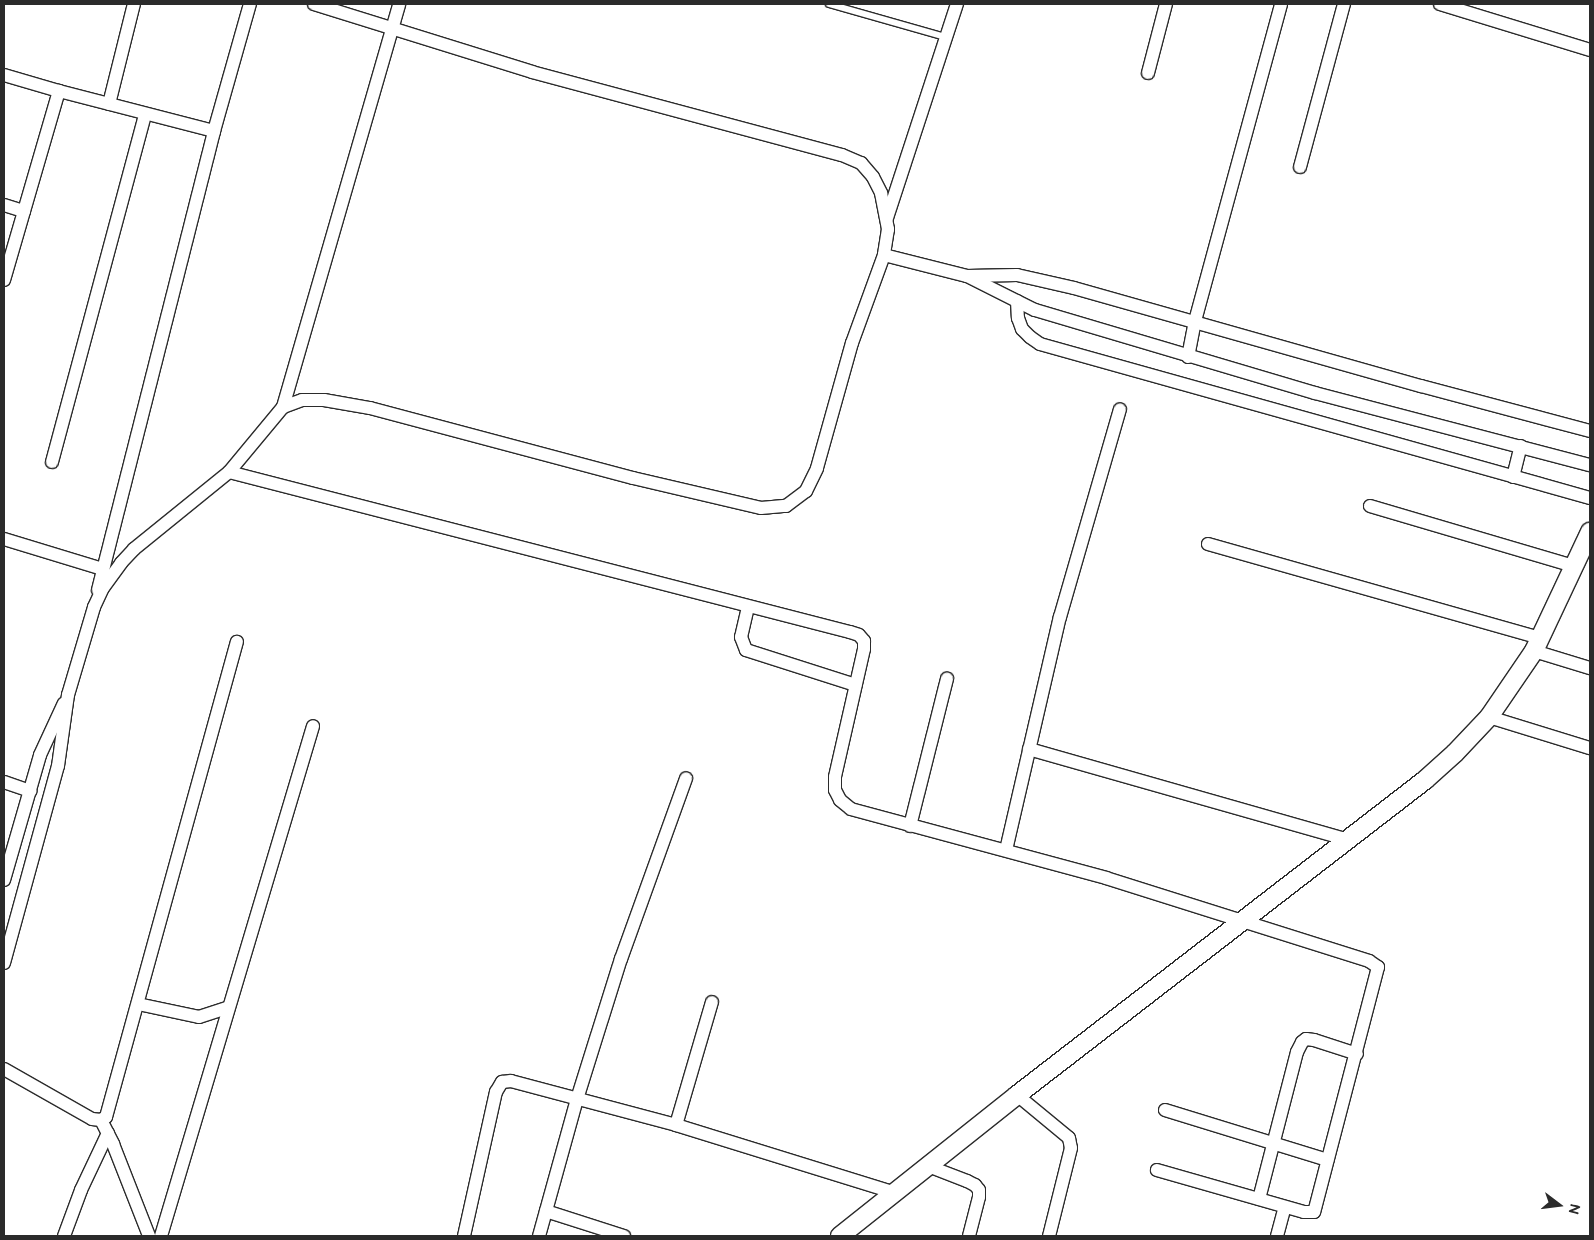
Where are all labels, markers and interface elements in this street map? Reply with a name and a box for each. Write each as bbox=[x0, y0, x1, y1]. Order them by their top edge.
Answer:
north arrow bbox=[1534, 1180, 1584, 1230]
text: N bbox=[1564, 1202, 1584, 1216]

